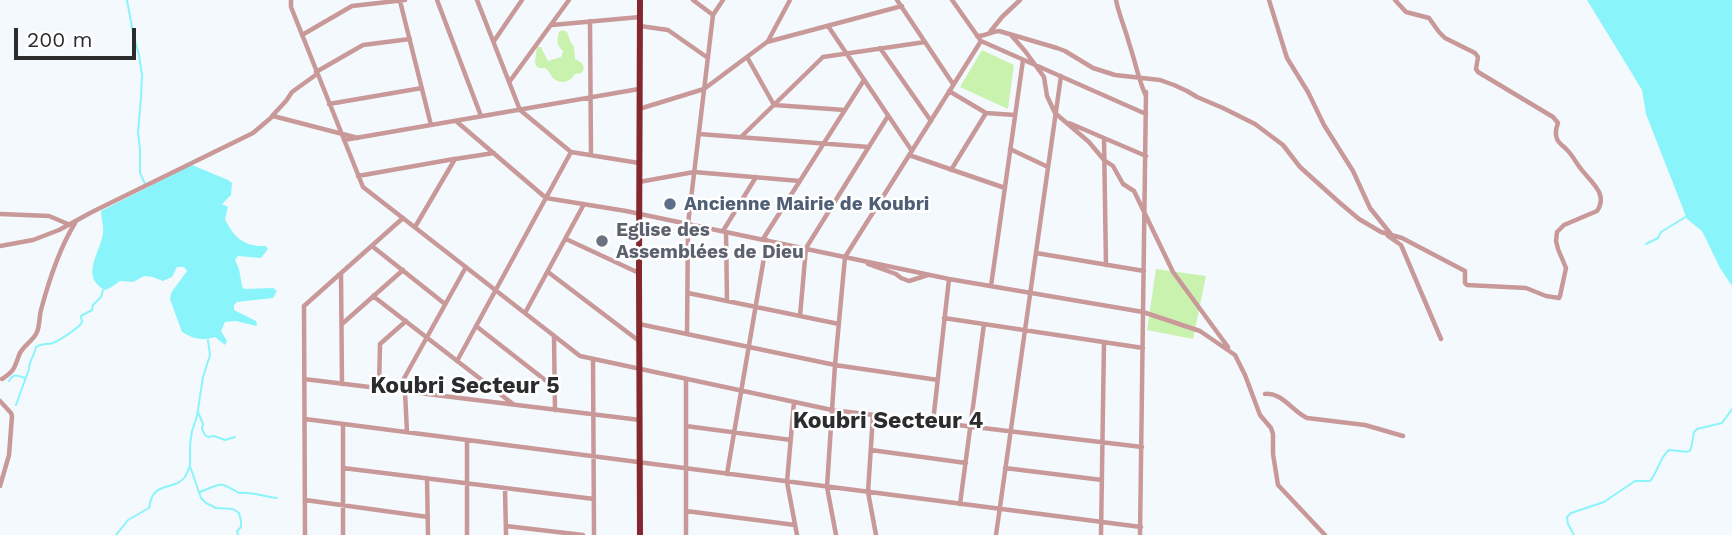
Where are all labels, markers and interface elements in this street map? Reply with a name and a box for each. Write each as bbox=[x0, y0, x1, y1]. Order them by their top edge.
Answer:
scale bar bbox=[18, 14, 140, 58]
text: 200 m bbox=[27, 27, 93, 52]
place label: Ancienne Mairie de Koubri bbox=[684, 193, 929, 215]
marker: Ancienne Mairie de Koubri bbox=[662, 196, 678, 212]
place label: Eglise des Assemblées de Dieu bbox=[616, 219, 804, 263]
marker: Eglise des Assemblées de Dieu bbox=[594, 233, 610, 249]
district label: Koubri Secteur 5 bbox=[370, 372, 560, 400]
district label: Koubri Secteur 4 bbox=[793, 407, 983, 435]

